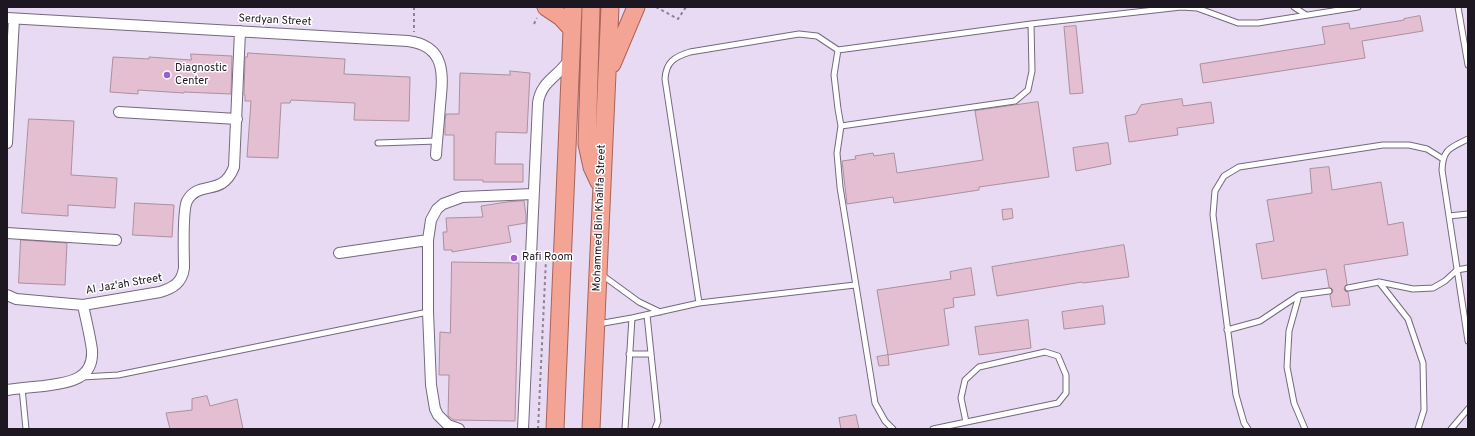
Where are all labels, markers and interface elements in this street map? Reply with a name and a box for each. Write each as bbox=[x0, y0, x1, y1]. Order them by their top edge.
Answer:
street label: Serdyan Street bbox=[238, 12, 312, 30]
place label: Diagnostic Center bbox=[175, 62, 227, 88]
marker: Diagnostic Center bbox=[162, 70, 172, 80]
street label: Mohammed Bin Khalifa Street bbox=[591, 144, 609, 292]
place label: Rafi Room bbox=[522, 251, 573, 265]
marker: Rafi Room bbox=[509, 253, 519, 263]
street label: Al Jaz'ah Street bbox=[85, 272, 163, 298]

